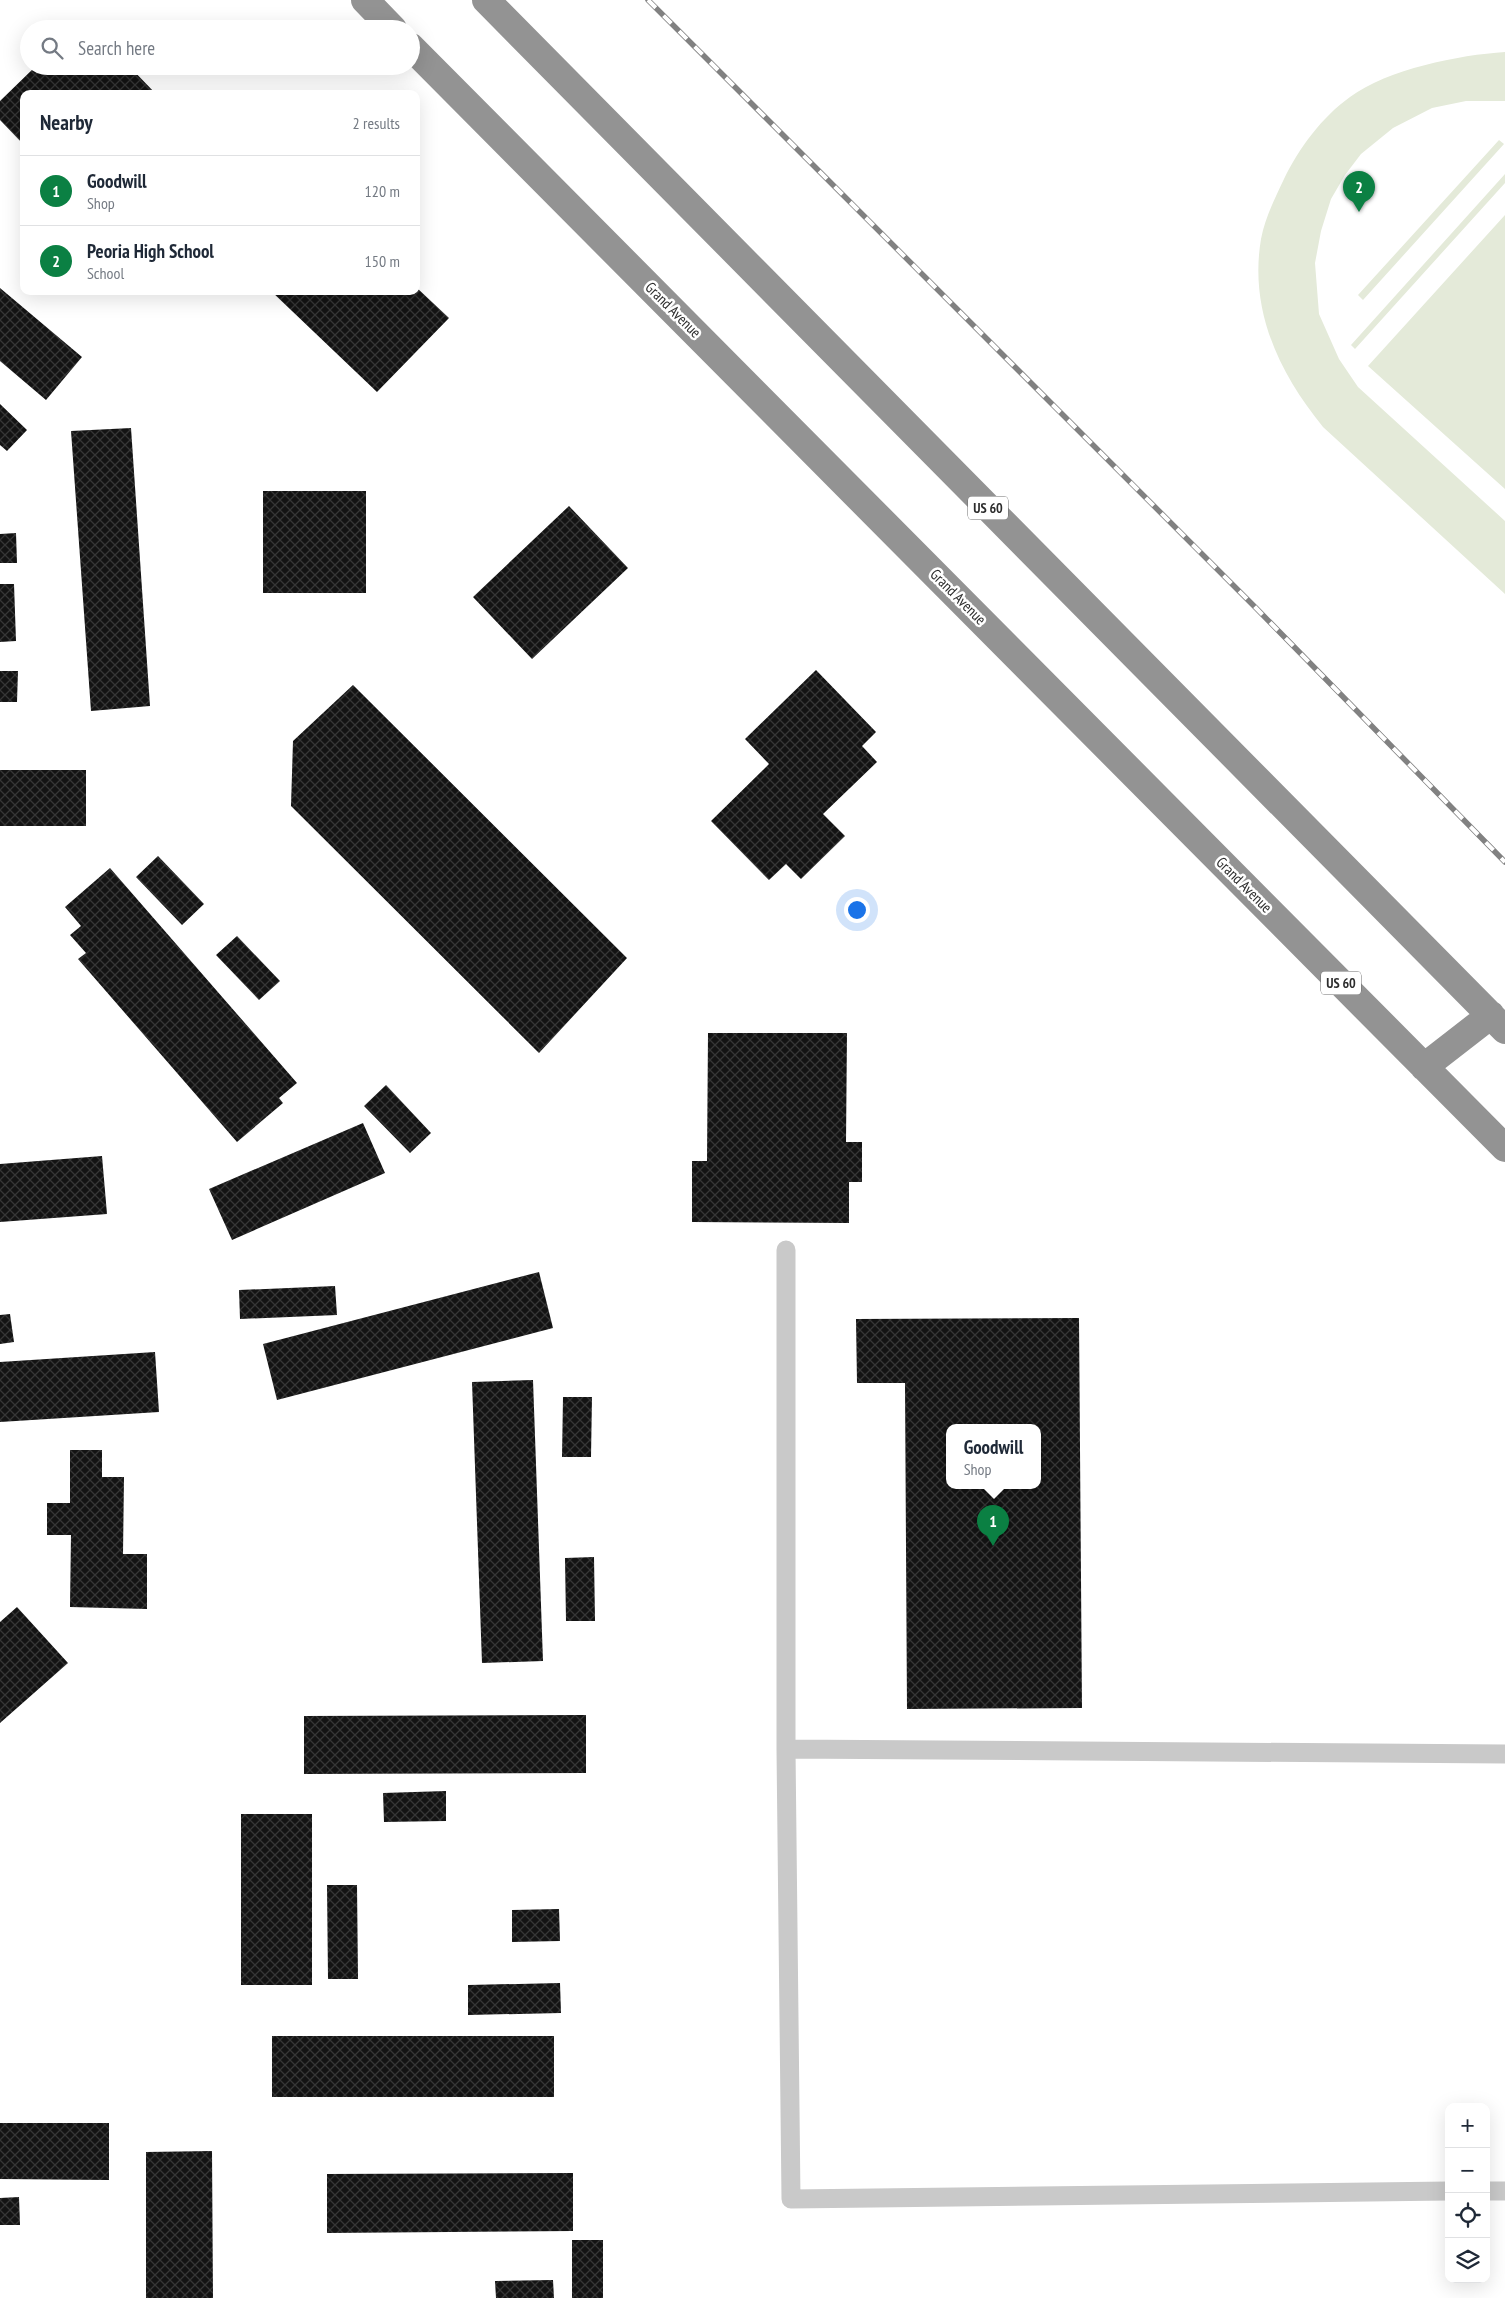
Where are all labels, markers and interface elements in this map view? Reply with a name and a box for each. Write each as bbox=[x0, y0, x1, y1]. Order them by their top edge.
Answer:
search box bbox=[20, 20, 420, 75]
icon: search bbox=[38, 34, 66, 62]
text: Search here bbox=[78, 36, 155, 60]
text: Nearby bbox=[40, 109, 93, 136]
text: 2 results bbox=[353, 113, 400, 133]
text: Goodwill bbox=[87, 169, 147, 193]
pin: 2 bbox=[1343, 171, 1375, 212]
text: 1 bbox=[52, 181, 60, 201]
text: 120 m bbox=[365, 181, 400, 201]
text: Shop bbox=[87, 193, 115, 213]
text: Peoria High School bbox=[87, 239, 214, 263]
text: 2 bbox=[52, 251, 60, 271]
text: 150 m bbox=[365, 251, 400, 271]
text: School bbox=[87, 263, 124, 283]
street label: Grand Avenue bbox=[641, 278, 705, 342]
road number: US 60 bbox=[968, 496, 1008, 520]
street label: Grand Avenue bbox=[926, 565, 990, 629]
street label: Grand Avenue bbox=[1212, 853, 1276, 917]
your location bbox=[844, 897, 870, 923]
road number: US 60 bbox=[1321, 971, 1361, 994]
popup bbox=[946, 1424, 1041, 1489]
text: Goodwill bbox=[964, 1435, 1023, 1459]
text: Shop bbox=[964, 1459, 991, 1479]
pin: 1 bbox=[977, 1505, 1009, 1546]
map controls bbox=[1445, 2103, 1490, 2283]
button: + bbox=[1445, 2103, 1490, 2148]
button: − bbox=[1445, 2148, 1490, 2193]
button: locate bbox=[1445, 2193, 1490, 2238]
button: layers bbox=[1445, 2238, 1490, 2283]

